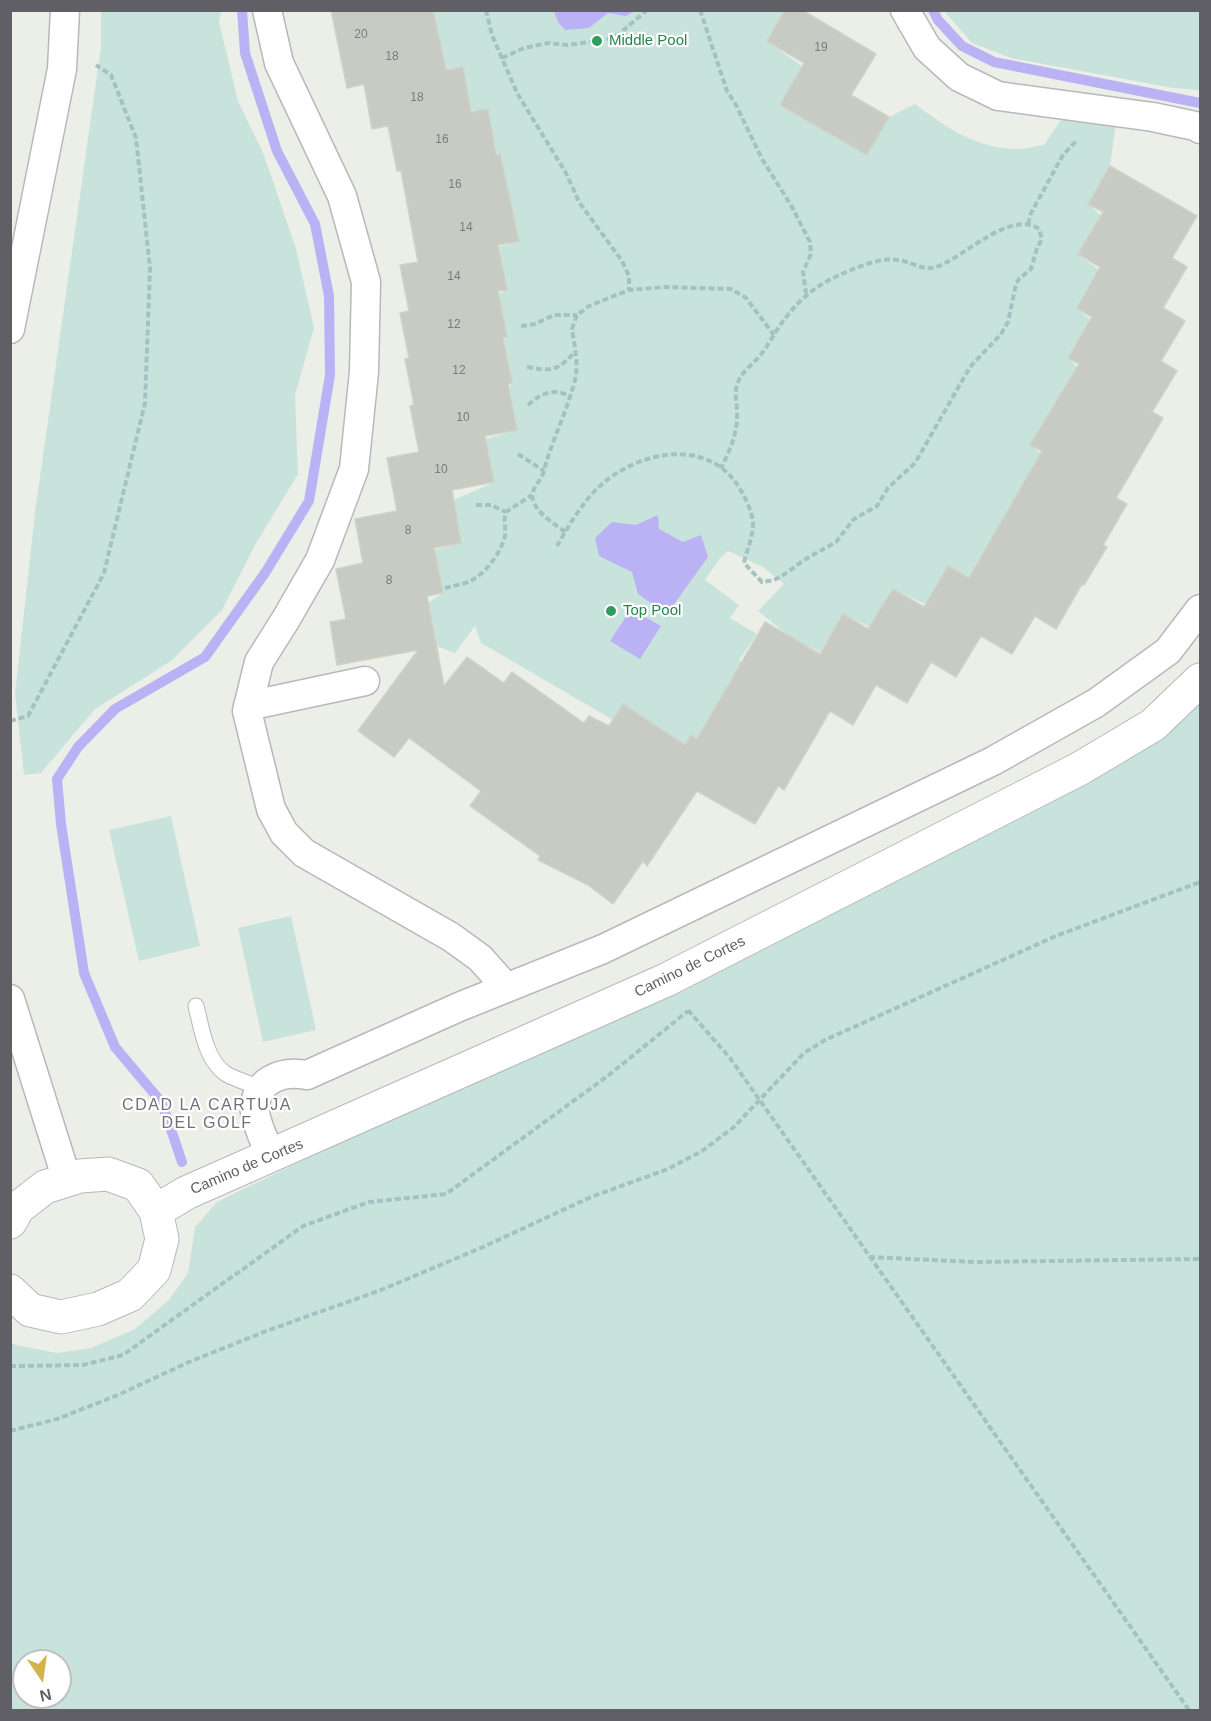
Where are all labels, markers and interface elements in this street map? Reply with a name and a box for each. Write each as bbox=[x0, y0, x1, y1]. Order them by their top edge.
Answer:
house number: 20 bbox=[354, 28, 368, 42]
place label: Middle Pool bbox=[609, 32, 687, 50]
marker: Middle Pool bbox=[590, 34, 604, 48]
house number: 19 bbox=[814, 41, 828, 55]
house number: 18 bbox=[385, 50, 399, 64]
house number: 18 bbox=[410, 91, 424, 105]
house number: 16 bbox=[435, 133, 449, 147]
house number: 16 bbox=[448, 178, 462, 192]
house number: 14 bbox=[459, 221, 473, 235]
house number: 14 bbox=[447, 270, 461, 284]
house number: 12 bbox=[447, 318, 461, 332]
house number: 12 bbox=[452, 364, 466, 378]
house number: 10 bbox=[456, 411, 470, 425]
house number: 10 bbox=[434, 463, 448, 477]
house number: 8 bbox=[405, 524, 411, 538]
house number: 8 bbox=[386, 574, 392, 588]
place label: Top Pool bbox=[623, 602, 681, 620]
marker: Top Pool bbox=[604, 604, 618, 618]
street label: Camino de Cortes bbox=[632, 932, 748, 1002]
district label: CDAD LA CARTUJA DEL GOLF bbox=[122, 1096, 292, 1134]
street label: Camino de Cortes bbox=[188, 1135, 306, 1199]
north arrow bbox=[12, 1649, 72, 1709]
text: N bbox=[38, 1685, 53, 1705]

